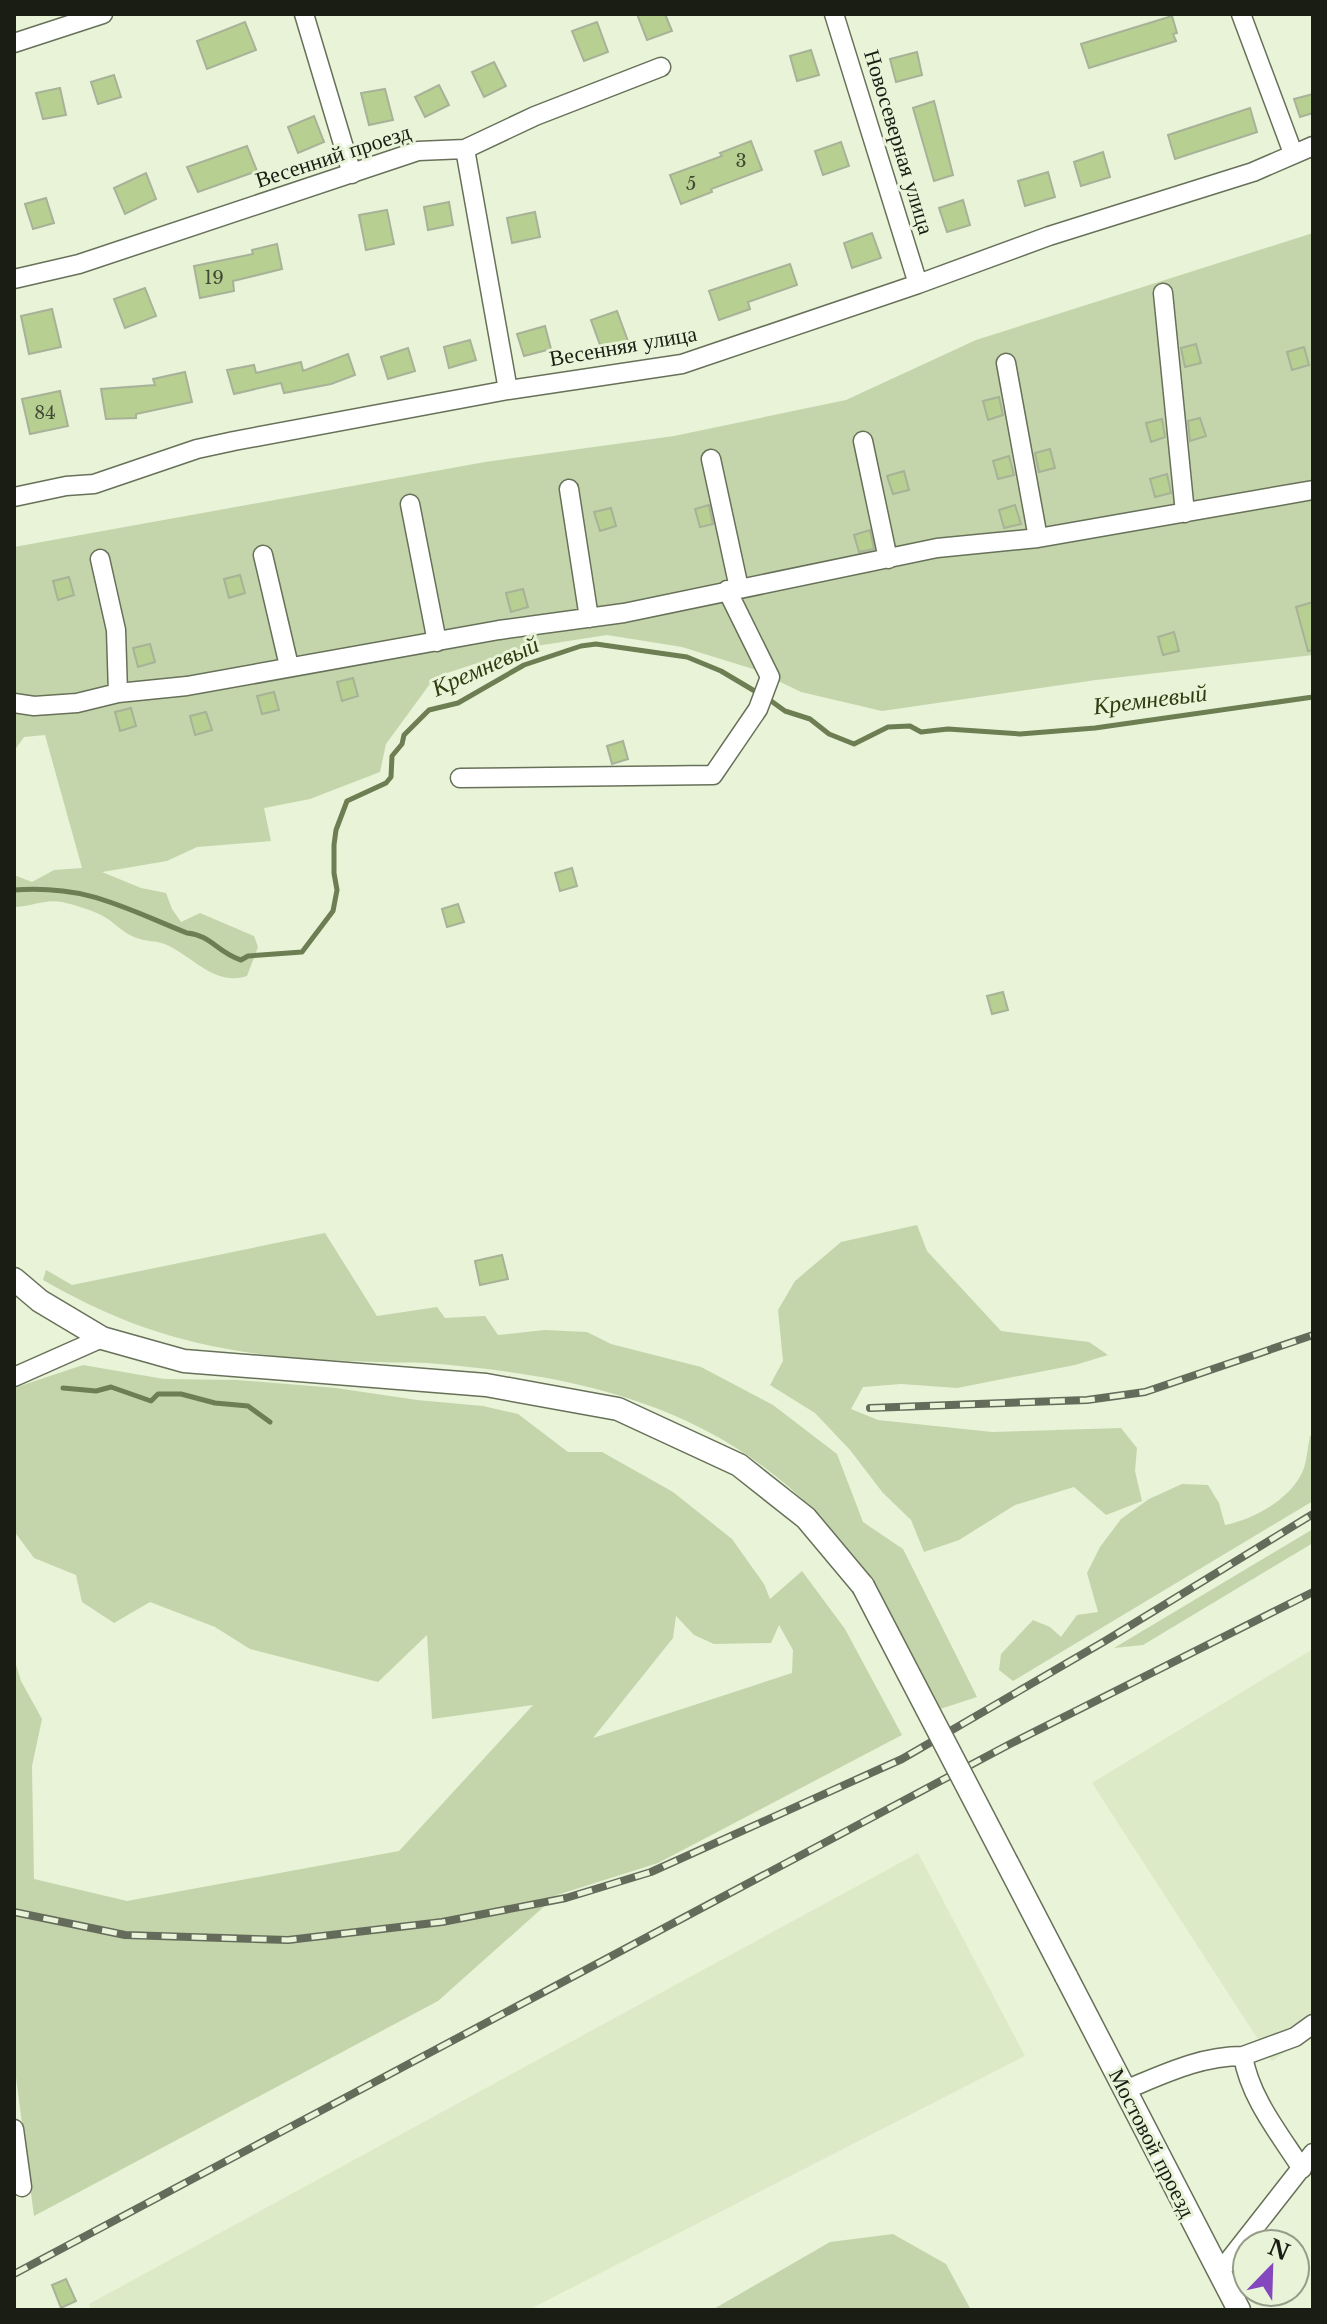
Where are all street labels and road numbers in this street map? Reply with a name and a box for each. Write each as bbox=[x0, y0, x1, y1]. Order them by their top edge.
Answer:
street label: Новосеверная улица bbox=[858, 46, 940, 238]
street label: Весенний проезд bbox=[252, 118, 414, 194]
street label: Весенняя улица bbox=[547, 320, 699, 372]
street label: Мостовой проезд bbox=[1103, 2064, 1201, 2222]

